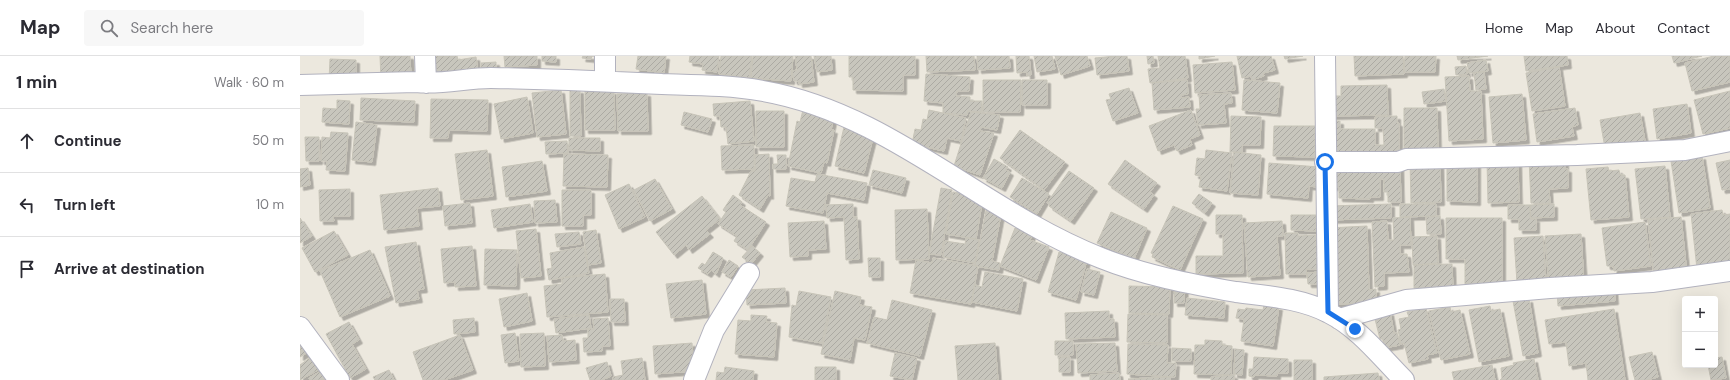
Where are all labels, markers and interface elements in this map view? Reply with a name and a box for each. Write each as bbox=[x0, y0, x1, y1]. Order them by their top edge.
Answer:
search box bbox=[84, 10, 364, 46]
text: Map bbox=[20, 15, 60, 40]
icon: search bbox=[98, 17, 120, 39]
text: Search here bbox=[130, 18, 213, 38]
text: Home bbox=[1485, 19, 1523, 37]
text: Map bbox=[1545, 19, 1573, 37]
text: About bbox=[1595, 19, 1635, 37]
text: Contact bbox=[1657, 19, 1710, 37]
text: 1 min bbox=[16, 71, 57, 93]
text: Walk · 60 m bbox=[214, 74, 284, 91]
icon: ahead bbox=[16, 130, 38, 152]
text: Continue bbox=[54, 131, 122, 151]
text: 50 m bbox=[252, 132, 284, 149]
route start bbox=[1316, 153, 1334, 171]
icon: left bbox=[16, 194, 38, 216]
text: Turn left bbox=[54, 195, 115, 215]
text: 10 m bbox=[256, 196, 284, 213]
icon: arrive bbox=[16, 258, 38, 280]
text: Arrive at destination bbox=[54, 259, 205, 279]
map controls bbox=[1682, 296, 1718, 368]
button: + bbox=[1682, 296, 1718, 332]
route end bbox=[1346, 320, 1364, 338]
button: − bbox=[1682, 332, 1718, 368]

